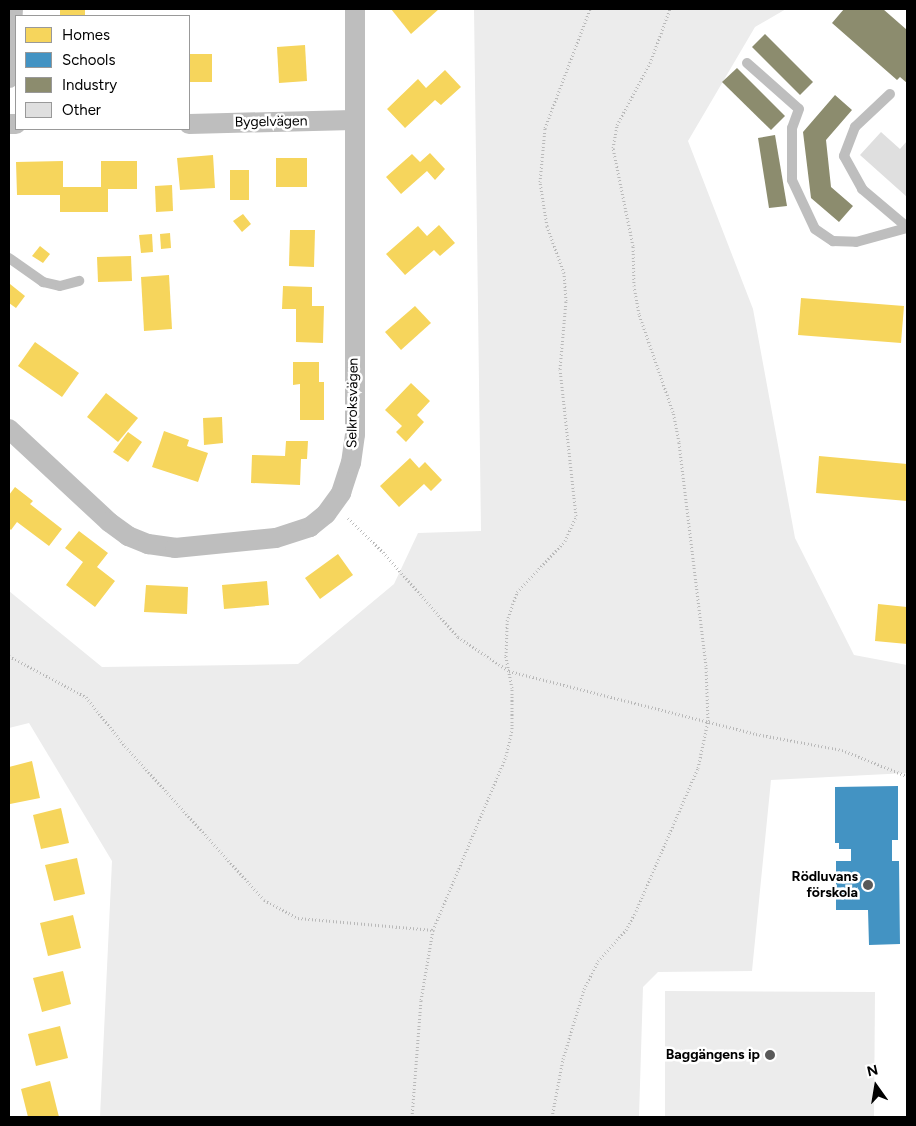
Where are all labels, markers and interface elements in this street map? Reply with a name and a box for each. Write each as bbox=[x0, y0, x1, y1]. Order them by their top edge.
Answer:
legend bbox=[15, 15, 190, 130]
text: Homes bbox=[62, 26, 110, 44]
text: Schools bbox=[62, 51, 115, 69]
text: Industry bbox=[62, 76, 117, 94]
text: Other bbox=[62, 101, 101, 119]
street label: Bygelvägen bbox=[234, 113, 308, 131]
street label: Selkroksvägen bbox=[344, 358, 362, 448]
place label: Rödluvans förskola bbox=[792, 869, 858, 902]
marker: Rödluvans förskola bbox=[862, 879, 874, 891]
place label: Baggängens ip bbox=[666, 1047, 760, 1063]
marker: Baggängens ip bbox=[764, 1049, 776, 1061]
north arrow bbox=[851, 1061, 901, 1111]
text: N bbox=[865, 1061, 880, 1080]

